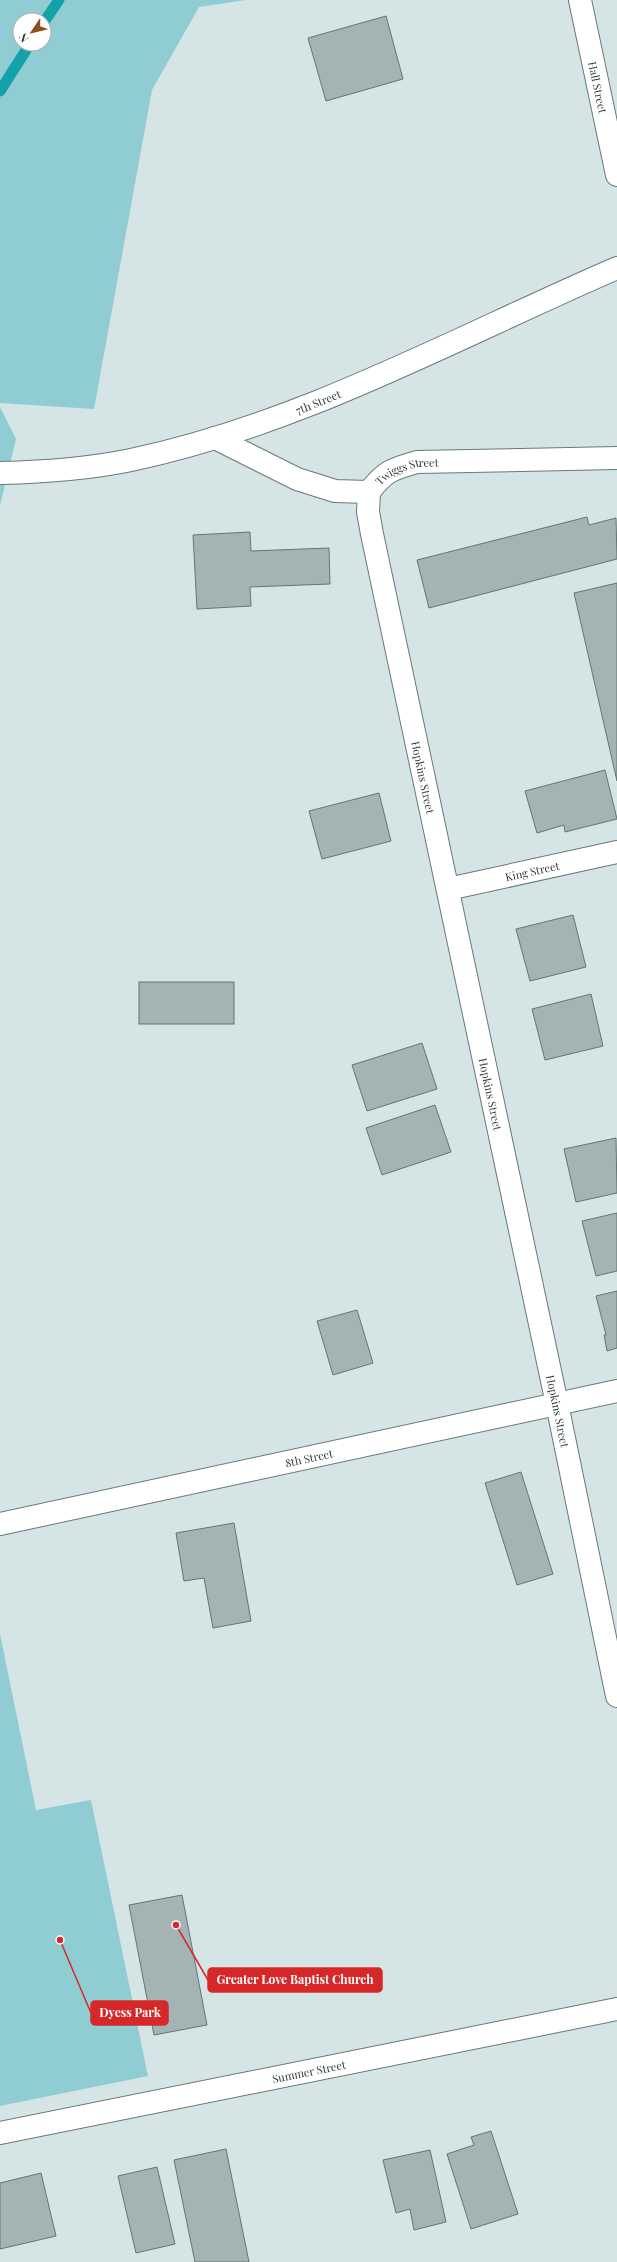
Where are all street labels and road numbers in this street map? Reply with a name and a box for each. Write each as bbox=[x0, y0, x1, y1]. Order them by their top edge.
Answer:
street label: Hall Street bbox=[586, 60, 611, 114]
street label: 7th Street bbox=[293, 386, 343, 417]
street label: Twiggs Street bbox=[371, 454, 439, 488]
street label: Hopkins Street bbox=[409, 740, 439, 815]
street label: King Street bbox=[503, 857, 561, 884]
street label: Hopkins Street bbox=[476, 1056, 506, 1132]
street label: Hopkins Street bbox=[543, 1373, 573, 1449]
street label: 8th Street bbox=[284, 1445, 334, 1470]
street label: Summer Street bbox=[271, 2056, 347, 2086]

